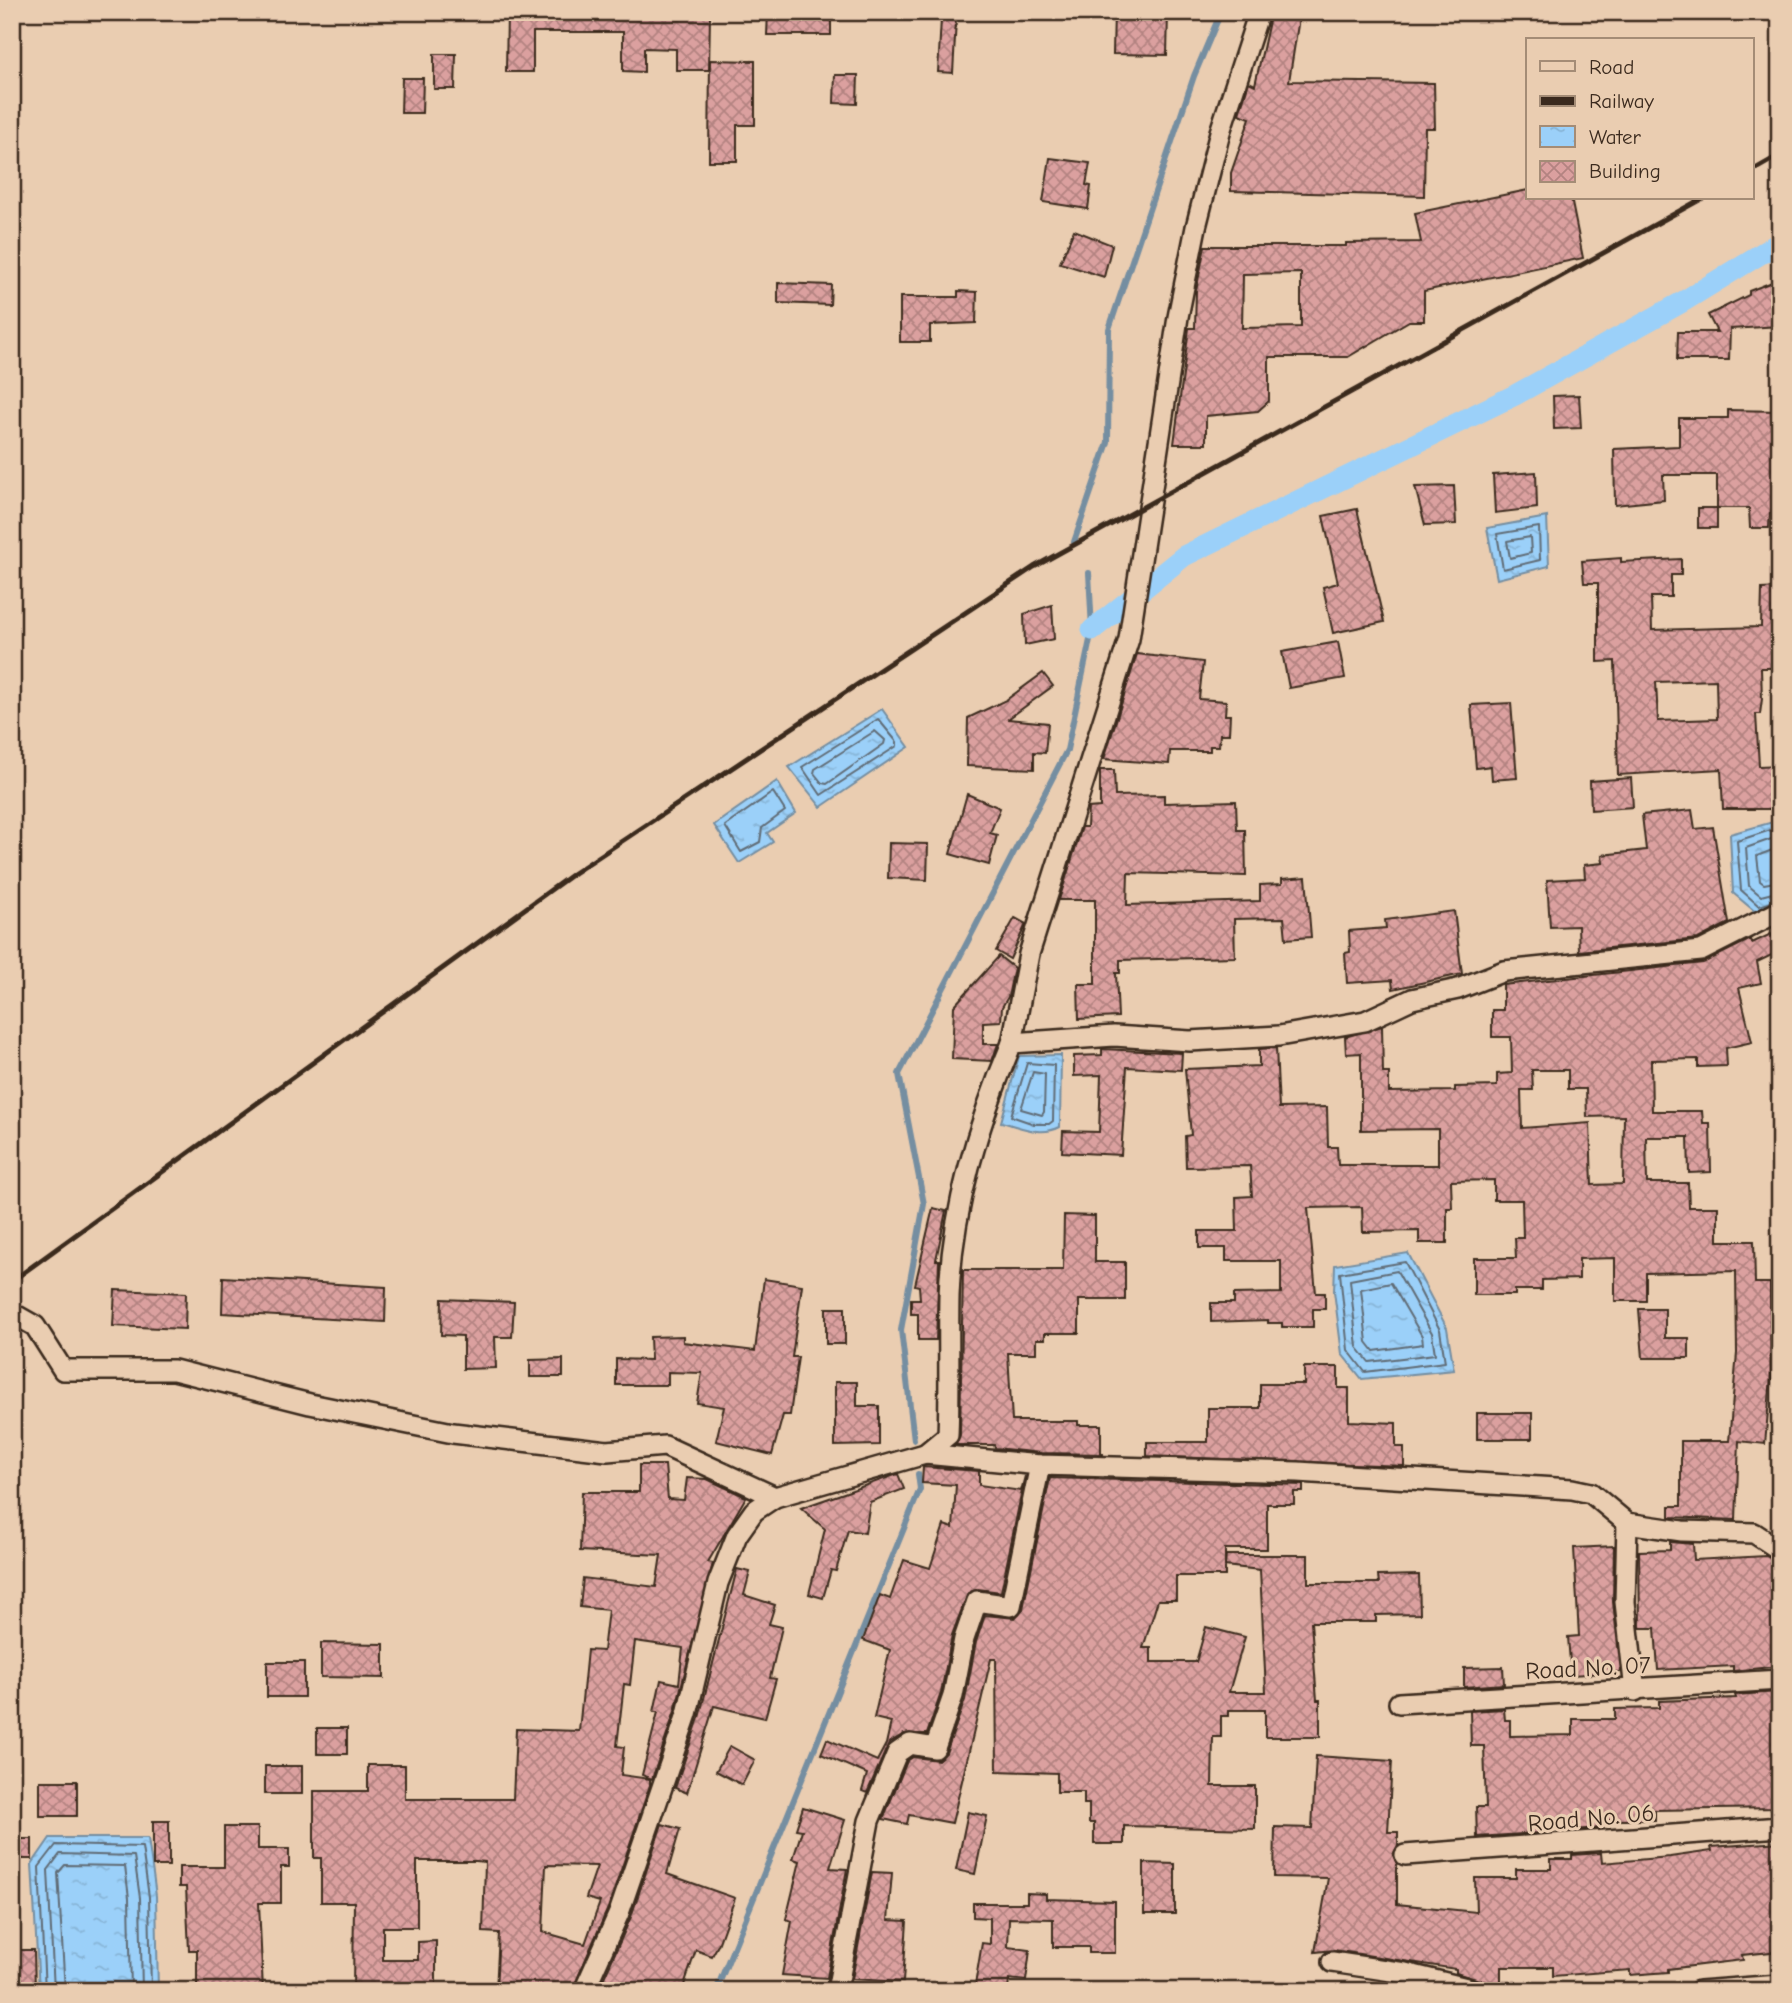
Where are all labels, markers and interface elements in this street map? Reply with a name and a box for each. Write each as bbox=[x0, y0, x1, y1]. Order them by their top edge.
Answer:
legend bbox=[1526, 38, 1754, 200]
text: Road bbox=[1589, 55, 1634, 79]
text: Railway bbox=[1589, 89, 1654, 113]
text: Water bbox=[1589, 125, 1642, 149]
text: Building bbox=[1589, 159, 1661, 183]
street label: Road No. 07 bbox=[1525, 1651, 1651, 1685]
street label: Road No. 06 bbox=[1526, 1799, 1656, 1837]

